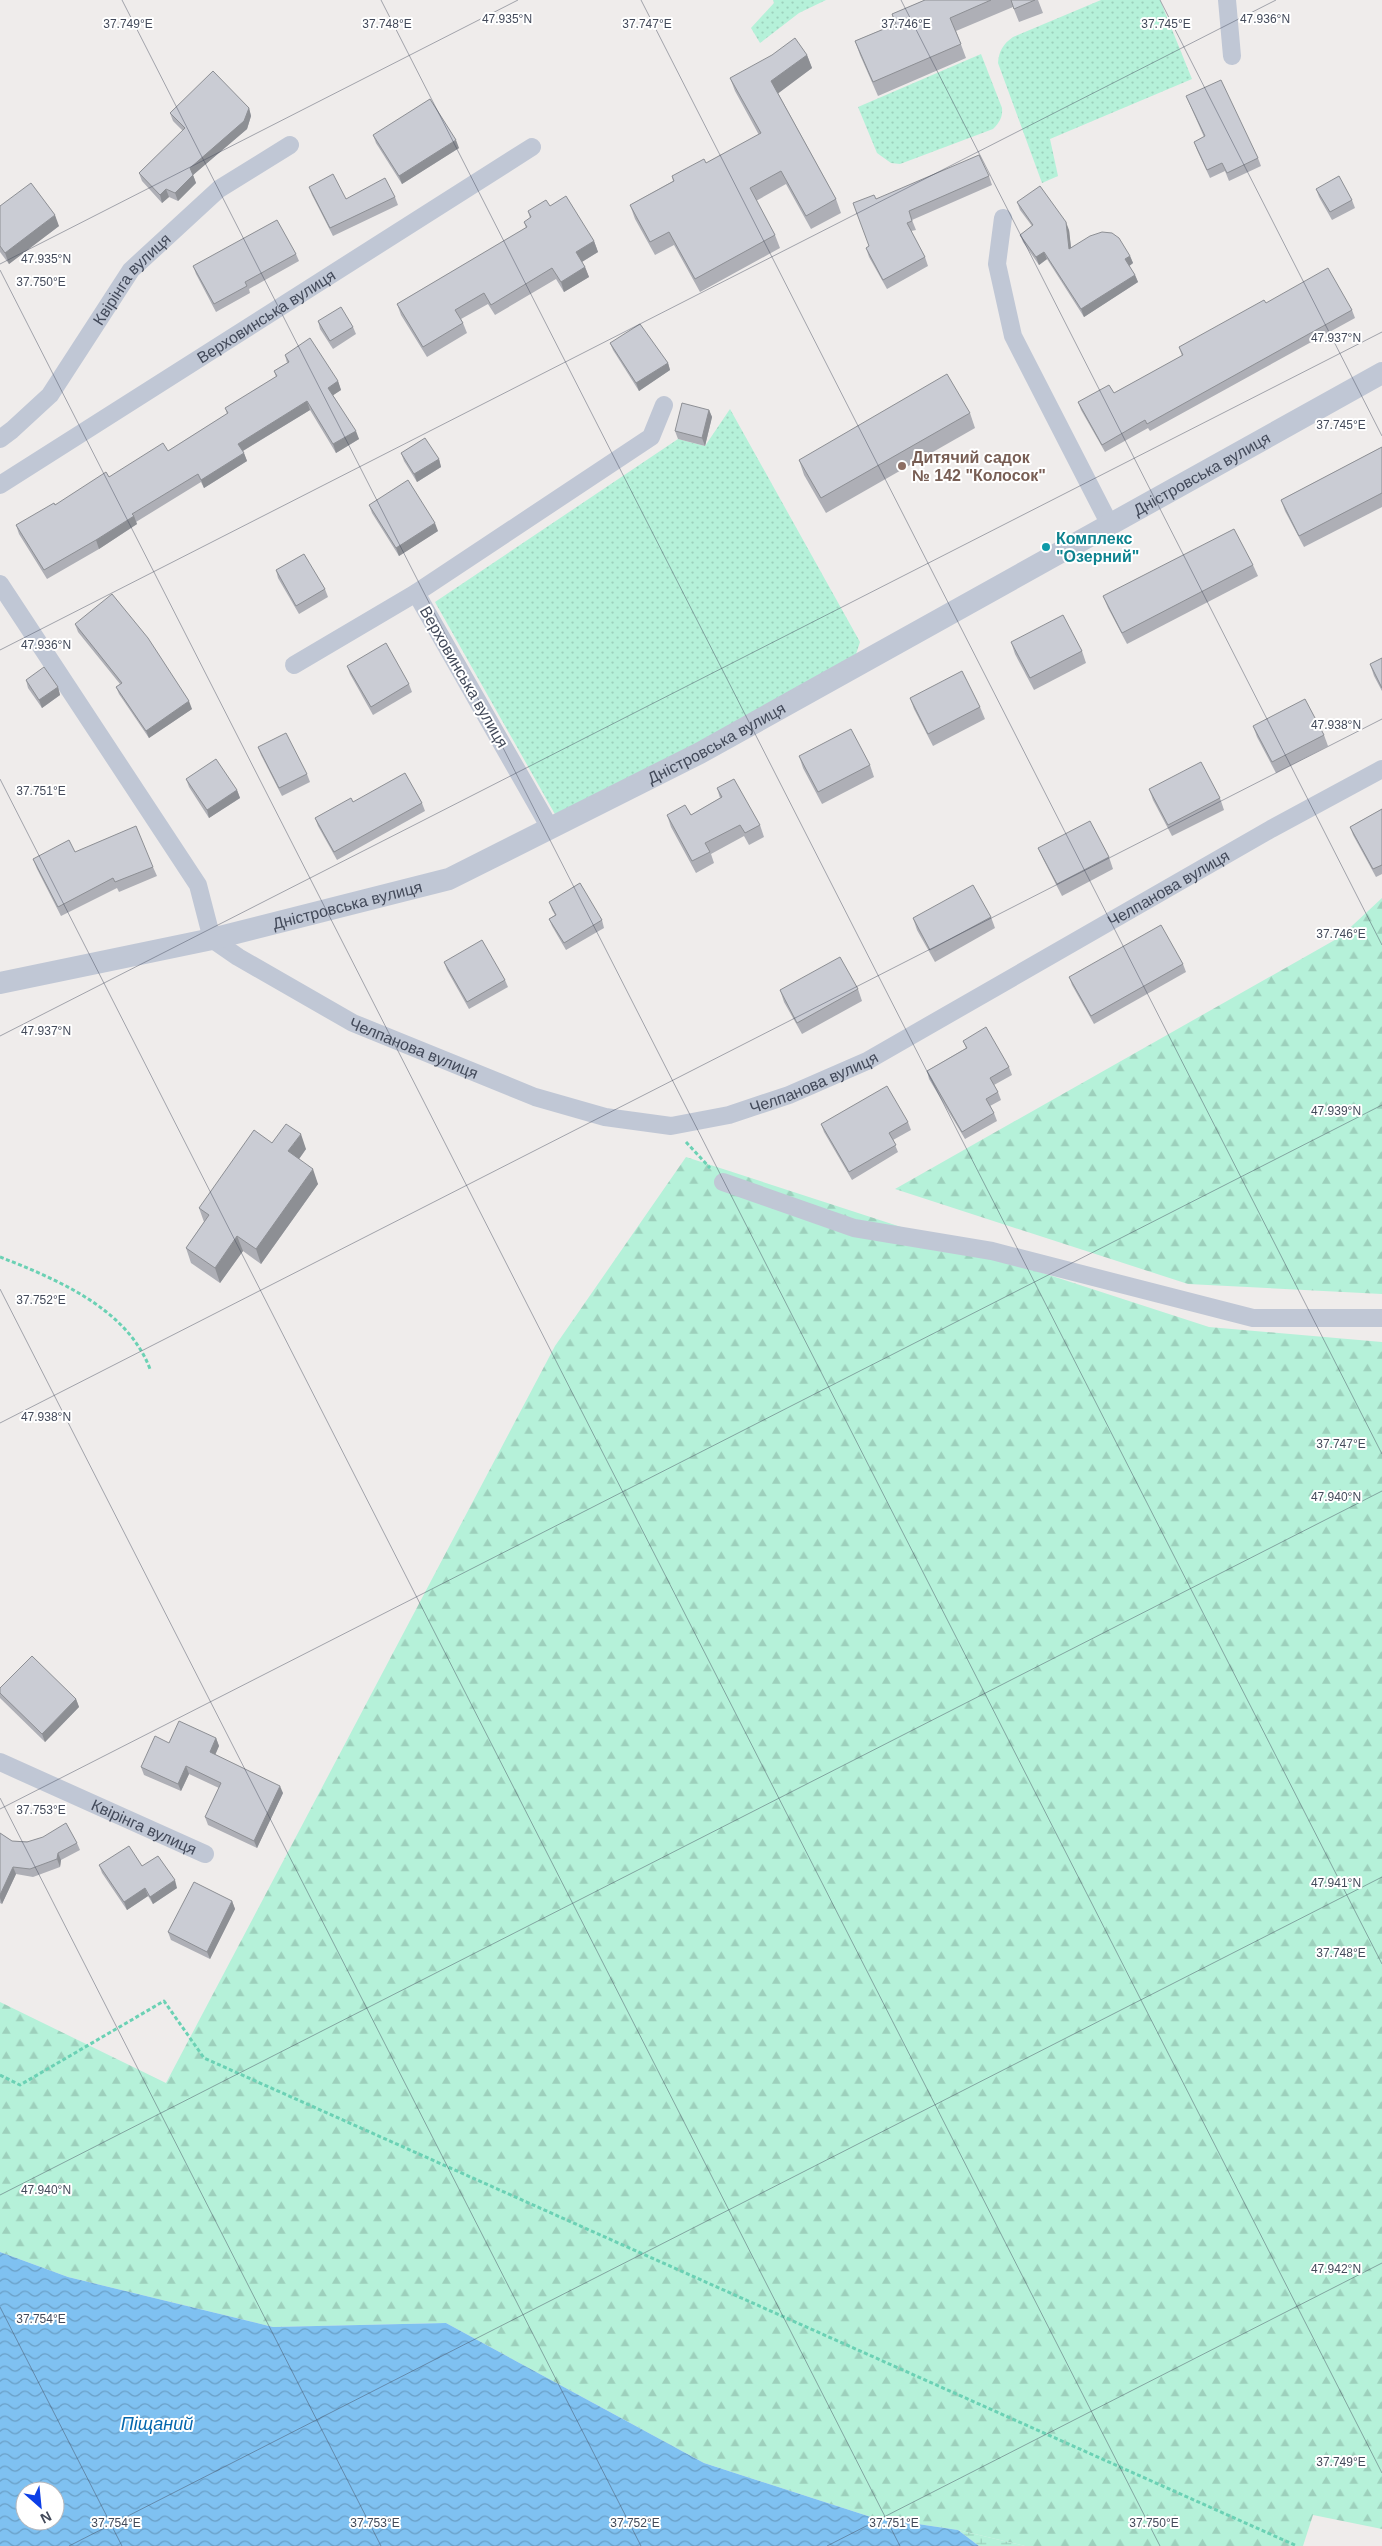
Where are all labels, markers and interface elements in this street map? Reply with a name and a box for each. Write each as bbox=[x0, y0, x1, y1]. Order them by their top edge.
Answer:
text: 47.935°N bbox=[482, 12, 532, 26]
text: 47.936°N bbox=[1240, 12, 1290, 26]
text: 37.749°E bbox=[103, 17, 153, 31]
text: 37.748°E bbox=[362, 17, 412, 31]
text: 37.747°E bbox=[622, 17, 672, 31]
text: 37.746°E bbox=[881, 17, 931, 31]
text: 37.745°E bbox=[1141, 17, 1191, 31]
street label: Квірінга вулиця bbox=[89, 230, 174, 328]
text: 47.935°N bbox=[21, 252, 71, 266]
street label: Верховинська вулиця bbox=[194, 266, 338, 366]
text: 37.750°E bbox=[16, 275, 66, 289]
text: 47.937°N bbox=[1311, 331, 1361, 345]
text: 37.745°E bbox=[1316, 418, 1366, 432]
street label: Дністровська вулиця bbox=[1130, 429, 1273, 518]
place label: Дитячий садок № 142 "Колосок" bbox=[912, 449, 1046, 484]
marker: Дитячий садок № 142 "Колосок" bbox=[896, 460, 908, 472]
place label: Комплекс "Озерний" bbox=[1056, 530, 1139, 565]
marker: Комплекс "Озерний" bbox=[1040, 541, 1052, 553]
street label: Верховинська вулиця bbox=[417, 603, 511, 751]
text: 47.936°N bbox=[21, 638, 71, 652]
street label: Дністровська вулиця bbox=[645, 699, 788, 786]
text: 47.938°N bbox=[1311, 718, 1361, 732]
text: 37.751°E bbox=[16, 784, 66, 798]
street label: Челпанова вулиця bbox=[1105, 846, 1232, 930]
street label: Дністровська вулиця bbox=[271, 878, 424, 932]
text: 37.746°E bbox=[1316, 927, 1366, 941]
street label: Челпанова вулиця bbox=[347, 1014, 481, 1081]
text: 47.937°N bbox=[21, 1024, 71, 1038]
street label: Челпанова вулиця bbox=[747, 1048, 881, 1116]
text: 47.939°N bbox=[1311, 1104, 1361, 1118]
text: 37.752°E bbox=[16, 1293, 66, 1307]
text: 47.938°N bbox=[21, 1410, 71, 1424]
text: 37.747°E bbox=[1316, 1437, 1366, 1451]
text: 47.940°N bbox=[1311, 1490, 1361, 1504]
street label: Квірінга вулиця bbox=[89, 1796, 199, 1858]
text: 37.753°E bbox=[16, 1803, 66, 1817]
text: 47.941°N bbox=[1311, 1876, 1361, 1890]
text: 37.748°E bbox=[1316, 1946, 1366, 1960]
text: 47.940°N bbox=[21, 2183, 71, 2197]
text: 47.942°N bbox=[1311, 2262, 1361, 2276]
text: 37.754°E bbox=[16, 2312, 66, 2326]
water label: Піщаний bbox=[121, 2414, 193, 2434]
text: 37.749°E bbox=[1316, 2455, 1366, 2469]
north arrow bbox=[15, 2481, 65, 2531]
text: N bbox=[38, 2508, 54, 2527]
text: 37.754°E bbox=[91, 2516, 141, 2530]
text: 37.753°E bbox=[350, 2516, 400, 2530]
text: 37.752°E bbox=[610, 2516, 660, 2530]
text: 37.751°E bbox=[869, 2516, 919, 2530]
text: 37.750°E bbox=[1129, 2516, 1179, 2530]

